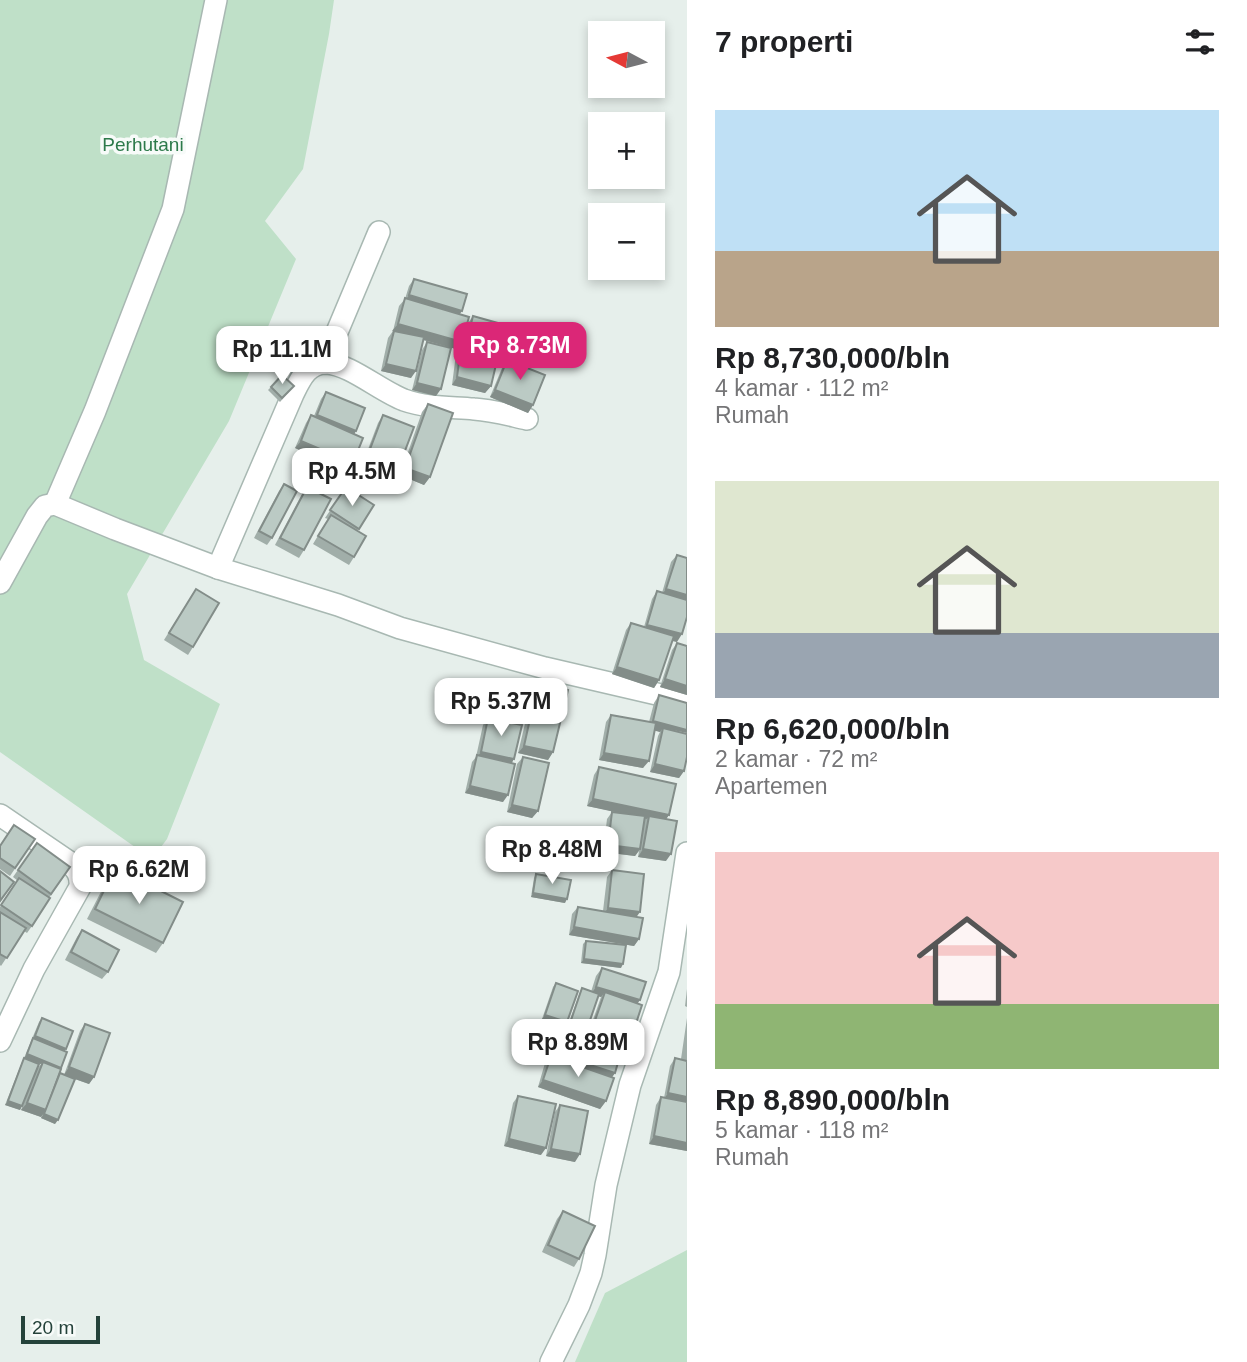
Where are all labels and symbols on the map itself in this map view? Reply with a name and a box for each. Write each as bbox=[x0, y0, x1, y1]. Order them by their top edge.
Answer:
north arrow bbox=[588, 21, 665, 98]
park label: Perhutani bbox=[102, 134, 184, 155]
pin: Rp 8.73M bbox=[448, 322, 592, 382]
pin: Rp 11.1M bbox=[210, 326, 354, 386]
pin: Rp 4.5M bbox=[287, 448, 417, 508]
pin: Rp 5.37M bbox=[429, 678, 573, 738]
pin: Rp 8.48M bbox=[480, 826, 624, 886]
pin: Rp 6.62M bbox=[67, 846, 211, 906]
pin: Rp 8.89M bbox=[506, 1020, 650, 1079]
scale bar bbox=[21, 1313, 100, 1345]

